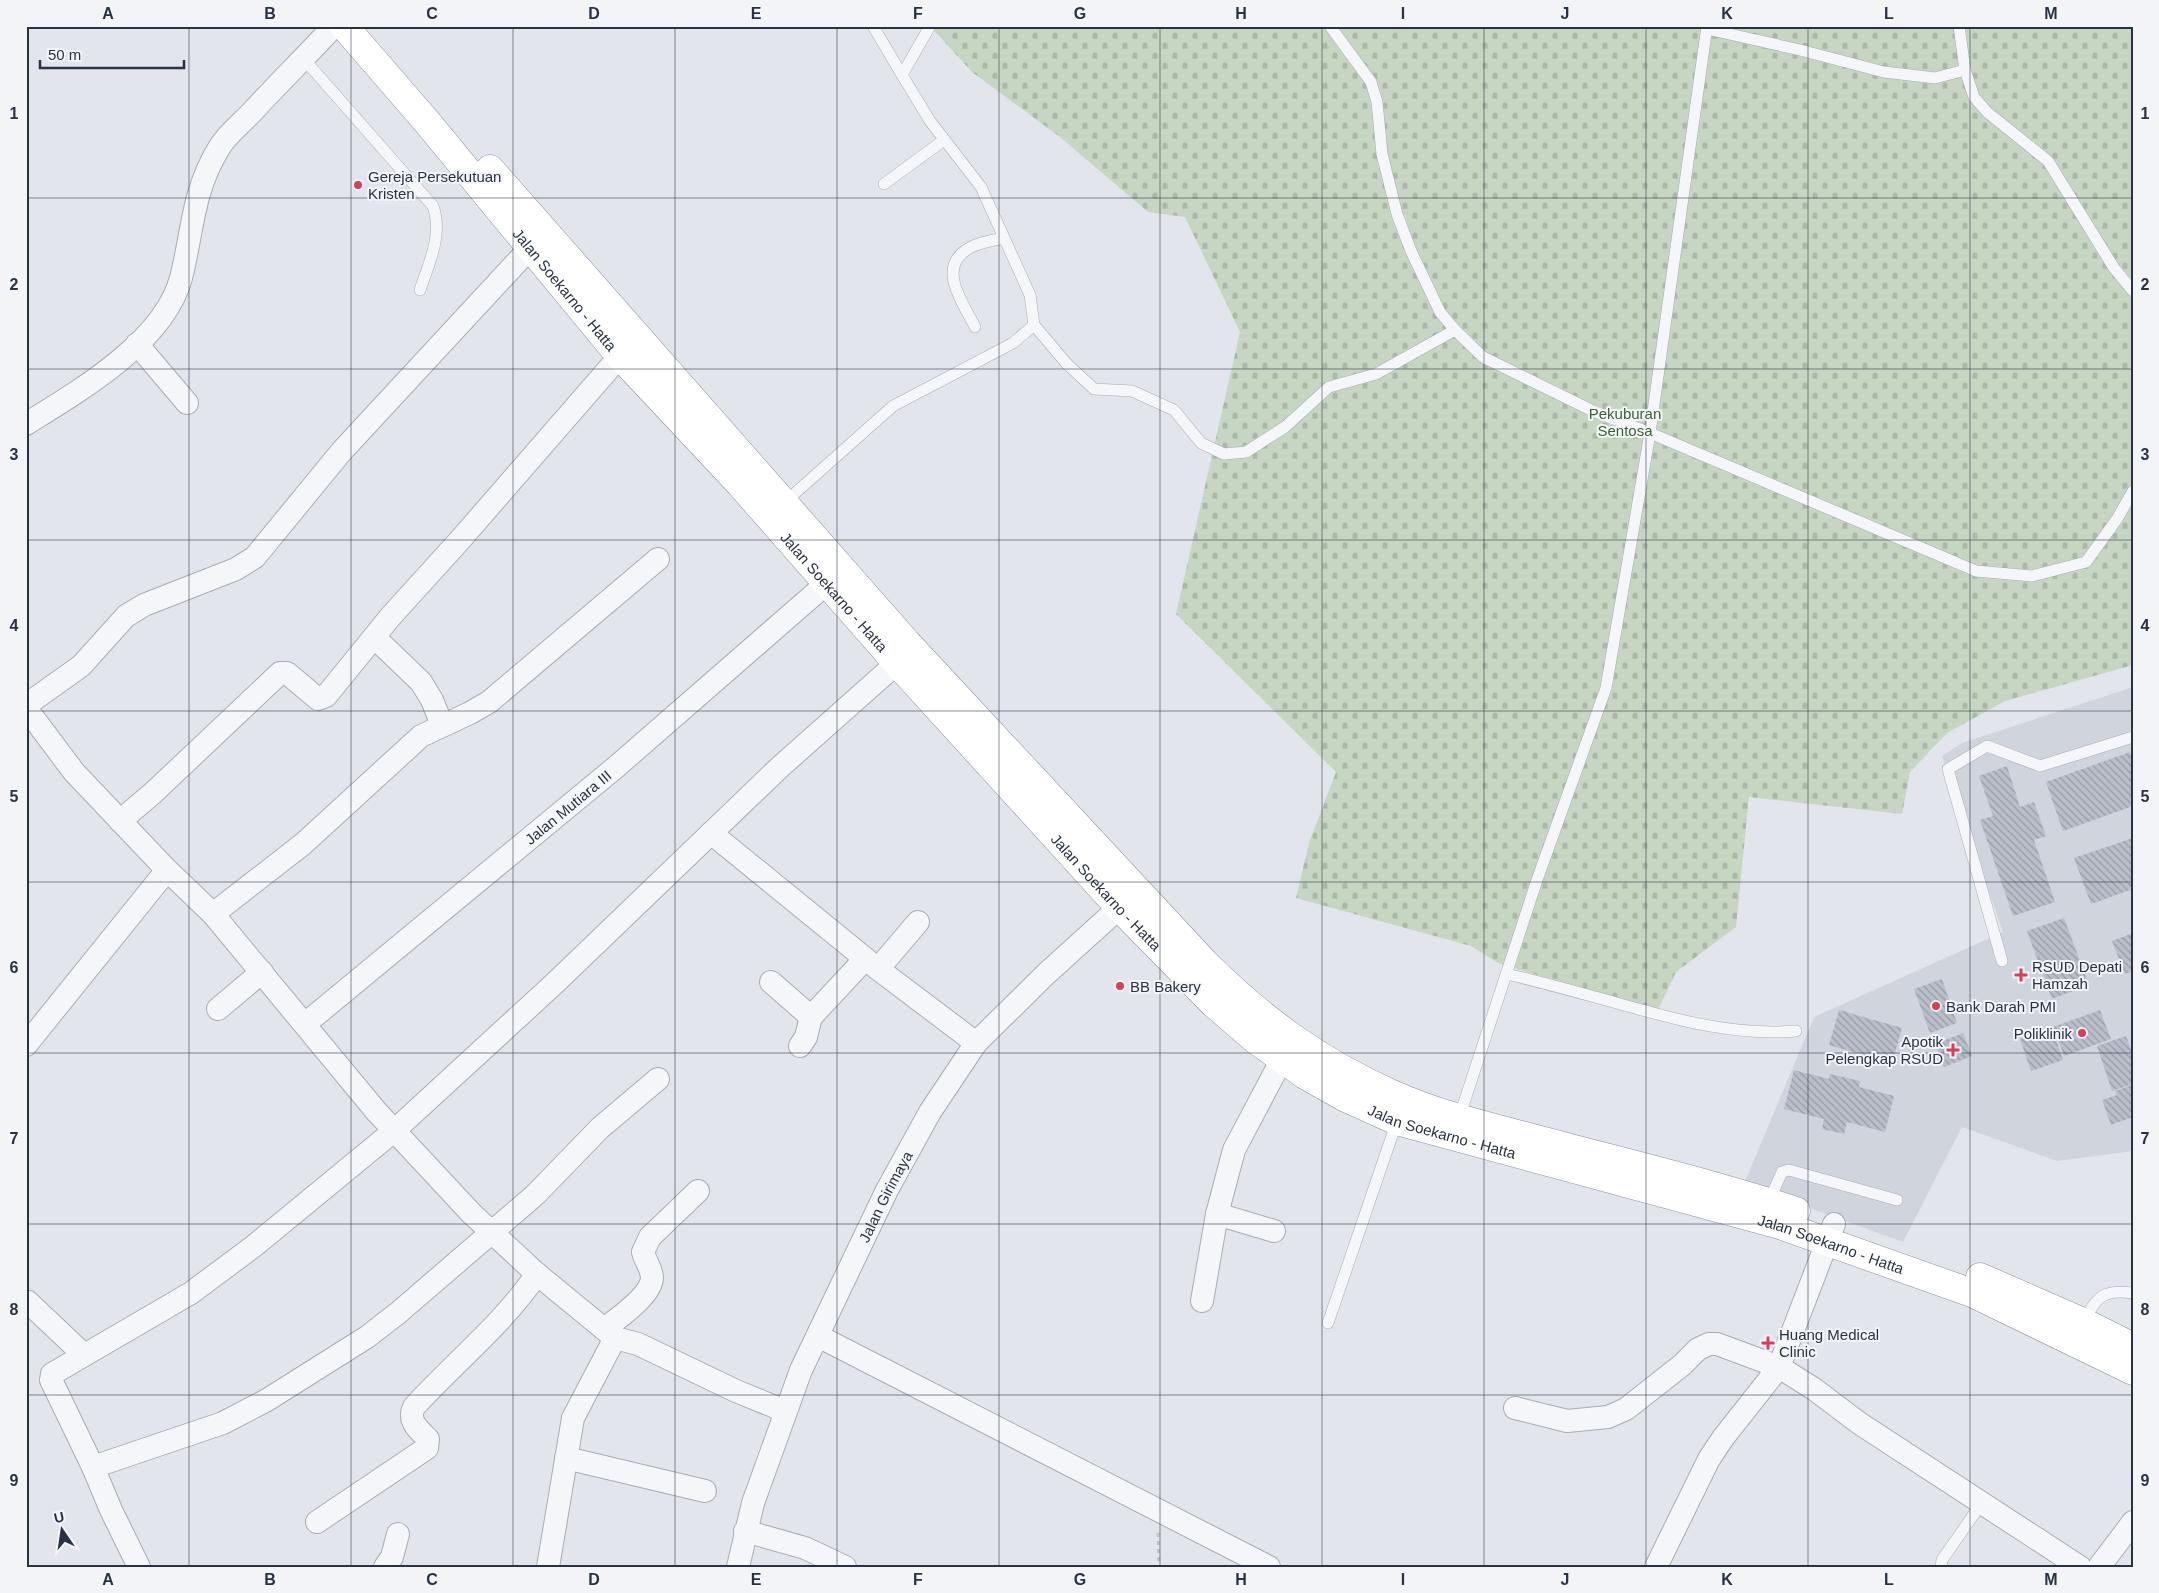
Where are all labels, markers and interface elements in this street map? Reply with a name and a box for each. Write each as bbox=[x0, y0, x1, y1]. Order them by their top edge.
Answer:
text: A bbox=[102, 5, 114, 22]
text: B bbox=[264, 5, 276, 22]
text: C bbox=[426, 5, 438, 22]
text: D bbox=[588, 5, 600, 22]
text: E bbox=[751, 5, 762, 22]
text: F bbox=[913, 5, 923, 22]
text: G bbox=[1074, 5, 1086, 22]
text: H bbox=[1235, 5, 1247, 22]
text: I bbox=[1401, 5, 1405, 22]
text: J bbox=[1561, 5, 1569, 22]
text: K bbox=[1721, 5, 1733, 22]
text: L bbox=[1884, 5, 1894, 22]
text: M bbox=[2044, 5, 2058, 22]
scale bar bbox=[40, 38, 184, 70]
text: 50 m bbox=[48, 46, 81, 63]
text: 1 bbox=[10, 105, 19, 122]
text: 1 bbox=[2141, 105, 2150, 122]
place label: Gereja Persekutuan Kristen bbox=[368, 168, 501, 202]
marker: Gereja Persekutuan Kristen bbox=[352, 179, 364, 191]
street label: Jalan Soekarno - Hatta bbox=[510, 225, 621, 355]
text: 2 bbox=[10, 276, 19, 293]
text: 2 bbox=[2141, 276, 2150, 293]
park label: Pekuburan Sentosa bbox=[1589, 405, 1661, 439]
text: 3 bbox=[10, 446, 19, 463]
text: 3 bbox=[2141, 446, 2150, 463]
street label: Jalan Soekarno - Hatta bbox=[778, 528, 892, 656]
text: 4 bbox=[10, 617, 19, 634]
text: 4 bbox=[2141, 617, 2150, 634]
street label: Jalan Mutiara III bbox=[521, 766, 614, 847]
text: 5 bbox=[10, 788, 19, 805]
text: 5 bbox=[2141, 788, 2150, 805]
street label: Jalan Soekarno - Hatta bbox=[1048, 830, 1165, 954]
place label: RSUD Depati Hamzah bbox=[2032, 958, 2122, 992]
text: 6 bbox=[10, 959, 19, 976]
text: 6 bbox=[2141, 959, 2150, 976]
marker: RSUD Depati Hamzah bbox=[2014, 968, 2028, 982]
place label: BB Bakery bbox=[1130, 978, 1201, 995]
marker: BB Bakery bbox=[1114, 980, 1126, 992]
place label: Bank Darah PMI bbox=[1946, 998, 2056, 1015]
marker: Bank Darah PMI bbox=[1930, 1000, 1942, 1012]
place label: Poliklinik bbox=[2014, 1025, 2072, 1042]
marker: Poliklinik bbox=[2076, 1027, 2088, 1039]
place label: Apotik Pelengkap RSUD bbox=[1825, 1033, 1943, 1067]
marker: Apotik Pelengkap RSUD bbox=[1947, 1044, 1959, 1056]
street label: Jalan Soekarno - Hatta bbox=[1366, 1101, 1518, 1162]
text: 7 bbox=[10, 1130, 19, 1147]
text: 7 bbox=[2141, 1130, 2150, 1147]
street label: Jalan Girimaya bbox=[855, 1147, 916, 1245]
street label: Jalan Soekarno - Hatta bbox=[1756, 1211, 1907, 1277]
text: 8 bbox=[10, 1301, 19, 1318]
text: 8 bbox=[2141, 1301, 2150, 1318]
place label: Huang Medical Clinic bbox=[1779, 1326, 1879, 1360]
marker: Huang Medical Clinic bbox=[1761, 1336, 1775, 1350]
text: 9 bbox=[10, 1472, 19, 1489]
text: 9 bbox=[2141, 1472, 2150, 1489]
north arrow bbox=[38, 1506, 88, 1556]
text: U bbox=[52, 1508, 66, 1526]
text: A bbox=[102, 1571, 114, 1588]
text: B bbox=[264, 1571, 276, 1588]
text: C bbox=[426, 1571, 438, 1588]
text: D bbox=[588, 1571, 600, 1588]
text: E bbox=[751, 1571, 762, 1588]
text: F bbox=[913, 1571, 923, 1588]
text: G bbox=[1074, 1571, 1086, 1588]
text: H bbox=[1235, 1571, 1247, 1588]
text: I bbox=[1401, 1571, 1405, 1588]
text: J bbox=[1561, 1571, 1569, 1588]
text: K bbox=[1721, 1571, 1733, 1588]
text: L bbox=[1884, 1571, 1894, 1588]
text: M bbox=[2044, 1571, 2058, 1588]

